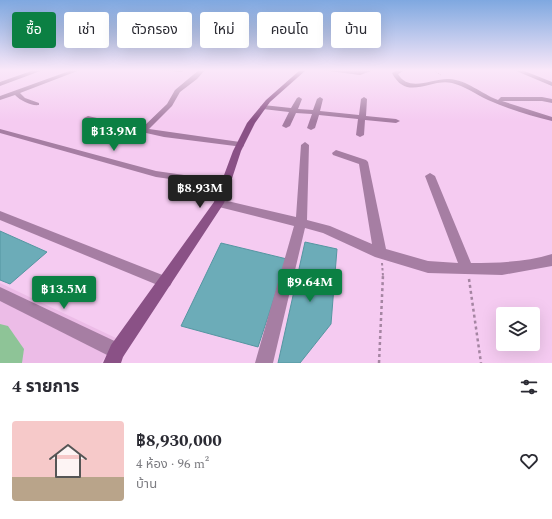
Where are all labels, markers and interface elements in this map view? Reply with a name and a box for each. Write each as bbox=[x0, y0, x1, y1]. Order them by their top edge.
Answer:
chip: ซื้อ bbox=[12, 12, 56, 48]
chip: เช่า bbox=[64, 12, 109, 48]
chip: ตัวกรอง bbox=[117, 12, 192, 48]
chip: ใหม่ bbox=[200, 12, 249, 48]
chip: คอนโด bbox=[257, 12, 323, 48]
chip: บ้าน bbox=[331, 12, 381, 48]
pin: ฿13.9M bbox=[81, 118, 147, 152]
text: ฿13.9M bbox=[91, 121, 137, 141]
pin: ฿8.93M bbox=[167, 175, 233, 209]
text: ฿8.93M bbox=[177, 178, 223, 198]
pin: ฿9.64M bbox=[277, 269, 343, 303]
text: ฿9.64M bbox=[287, 272, 333, 292]
pin: ฿13.5M bbox=[31, 276, 97, 310]
text: ฿13.5M bbox=[41, 279, 87, 299]
map controls bbox=[496, 307, 540, 351]
button: layers bbox=[496, 307, 540, 351]
text: 4 รายการ bbox=[12, 374, 79, 400]
icon: filters bbox=[518, 376, 540, 398]
text: ฿8,930,000 bbox=[136, 428, 222, 454]
icon: home bbox=[44, 437, 92, 485]
icon: heart bbox=[518, 450, 540, 472]
text: 4 ห้อง · 96 m² bbox=[136, 454, 209, 474]
text: บ้าน bbox=[136, 474, 157, 494]

